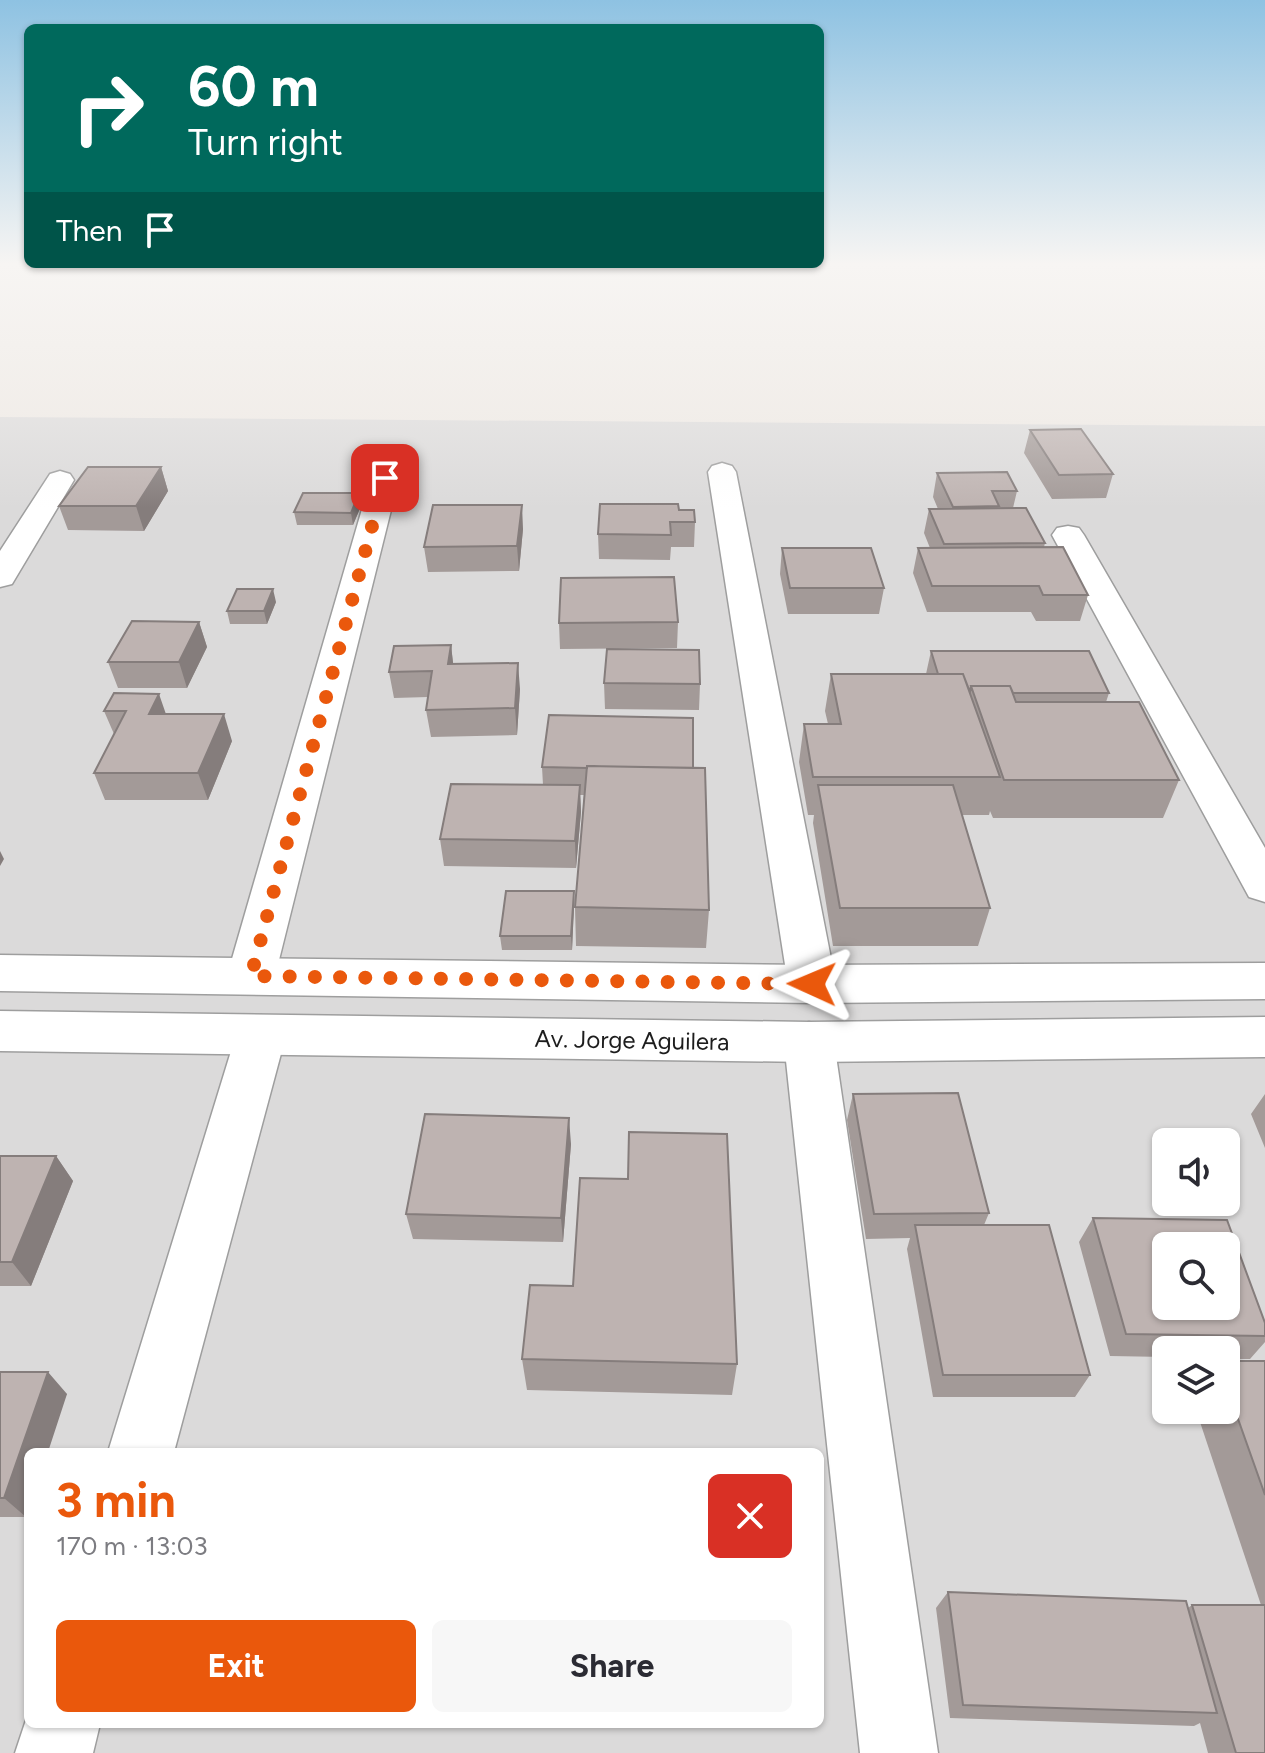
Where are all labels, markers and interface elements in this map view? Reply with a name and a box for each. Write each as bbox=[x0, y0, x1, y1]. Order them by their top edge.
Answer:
text: 60 m bbox=[188, 53, 319, 120]
icon: right bbox=[56, 56, 160, 160]
text: Turn right bbox=[188, 121, 343, 164]
icon: arrive bbox=[138, 208, 182, 252]
text: Then bbox=[56, 212, 122, 249]
pin bbox=[351, 444, 419, 512]
icon: arrive bbox=[363, 456, 407, 500]
position arrow bbox=[770, 942, 854, 1026]
street label: Av. Jorge Aguilera bbox=[534, 1024, 730, 1056]
map controls bbox=[1152, 1128, 1240, 1424]
button: sound bbox=[1152, 1128, 1240, 1216]
button: search bbox=[1152, 1232, 1240, 1320]
button: layers bbox=[1152, 1336, 1240, 1424]
text: 3 min bbox=[56, 1471, 176, 1529]
button: close bbox=[708, 1474, 792, 1558]
text: 170 m · 13:03 bbox=[56, 1530, 208, 1562]
button: Exit bbox=[56, 1620, 416, 1712]
button: Share bbox=[432, 1620, 792, 1712]

